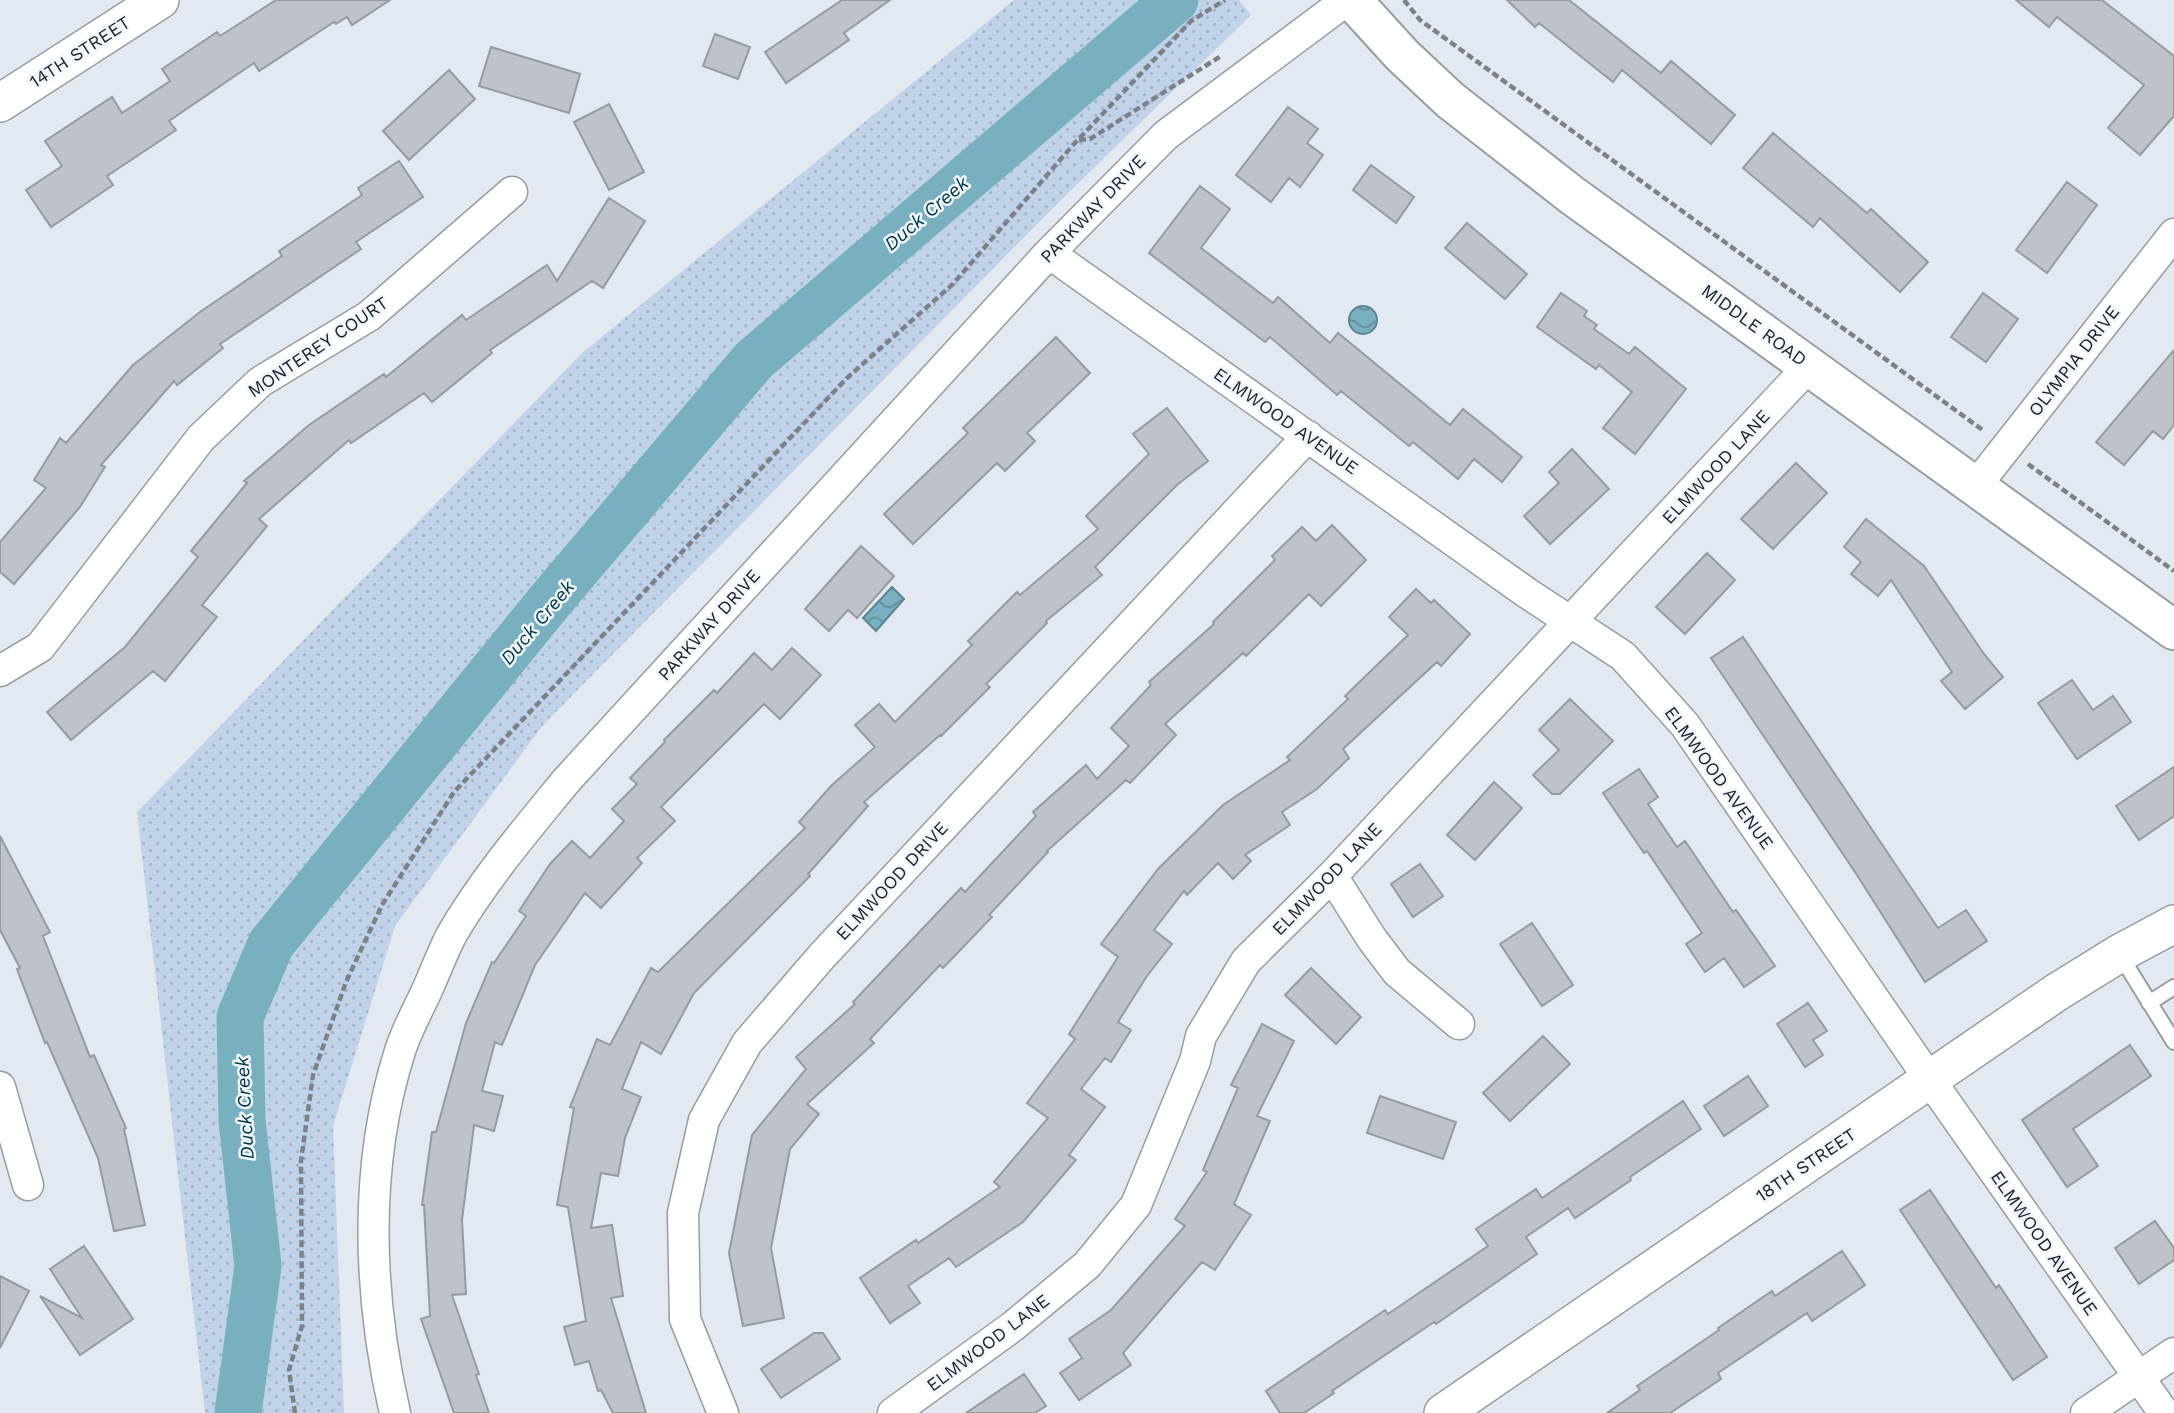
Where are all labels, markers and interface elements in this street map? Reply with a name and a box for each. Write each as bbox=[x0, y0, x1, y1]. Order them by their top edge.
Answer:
street label: 14TH STREET bbox=[26, 11, 134, 92]
street label: PARKWAY DRIVE bbox=[1036, 150, 1150, 267]
water label: Duck Creek bbox=[879, 171, 974, 255]
street label: MIDDLE ROAD bbox=[1698, 279, 1811, 370]
street label: MONTEREY COURT bbox=[244, 292, 392, 401]
street label: OLYMPIA DRIVE bbox=[2024, 301, 2123, 420]
street label: ELMWOOD AVENUE bbox=[1210, 363, 1363, 478]
street label: ELMWOOD LANE bbox=[1657, 405, 1774, 528]
street label: PARKWAY DRIVE bbox=[653, 565, 764, 685]
water label: Duck Creek bbox=[495, 575, 580, 669]
street label: ELMWOOD AVENUE bbox=[1661, 702, 1778, 853]
street label: ELMWOOD DRIVE bbox=[831, 817, 952, 944]
street label: ELMWOOD LANE bbox=[1268, 818, 1386, 939]
water label: Duck Creek bbox=[230, 1055, 259, 1160]
street label: 18TH STREET bbox=[1752, 1123, 1860, 1206]
street label: ELMWOOD AVENUE bbox=[1987, 1166, 2102, 1319]
street label: ELMWOOD LANE bbox=[922, 1290, 1053, 1396]

